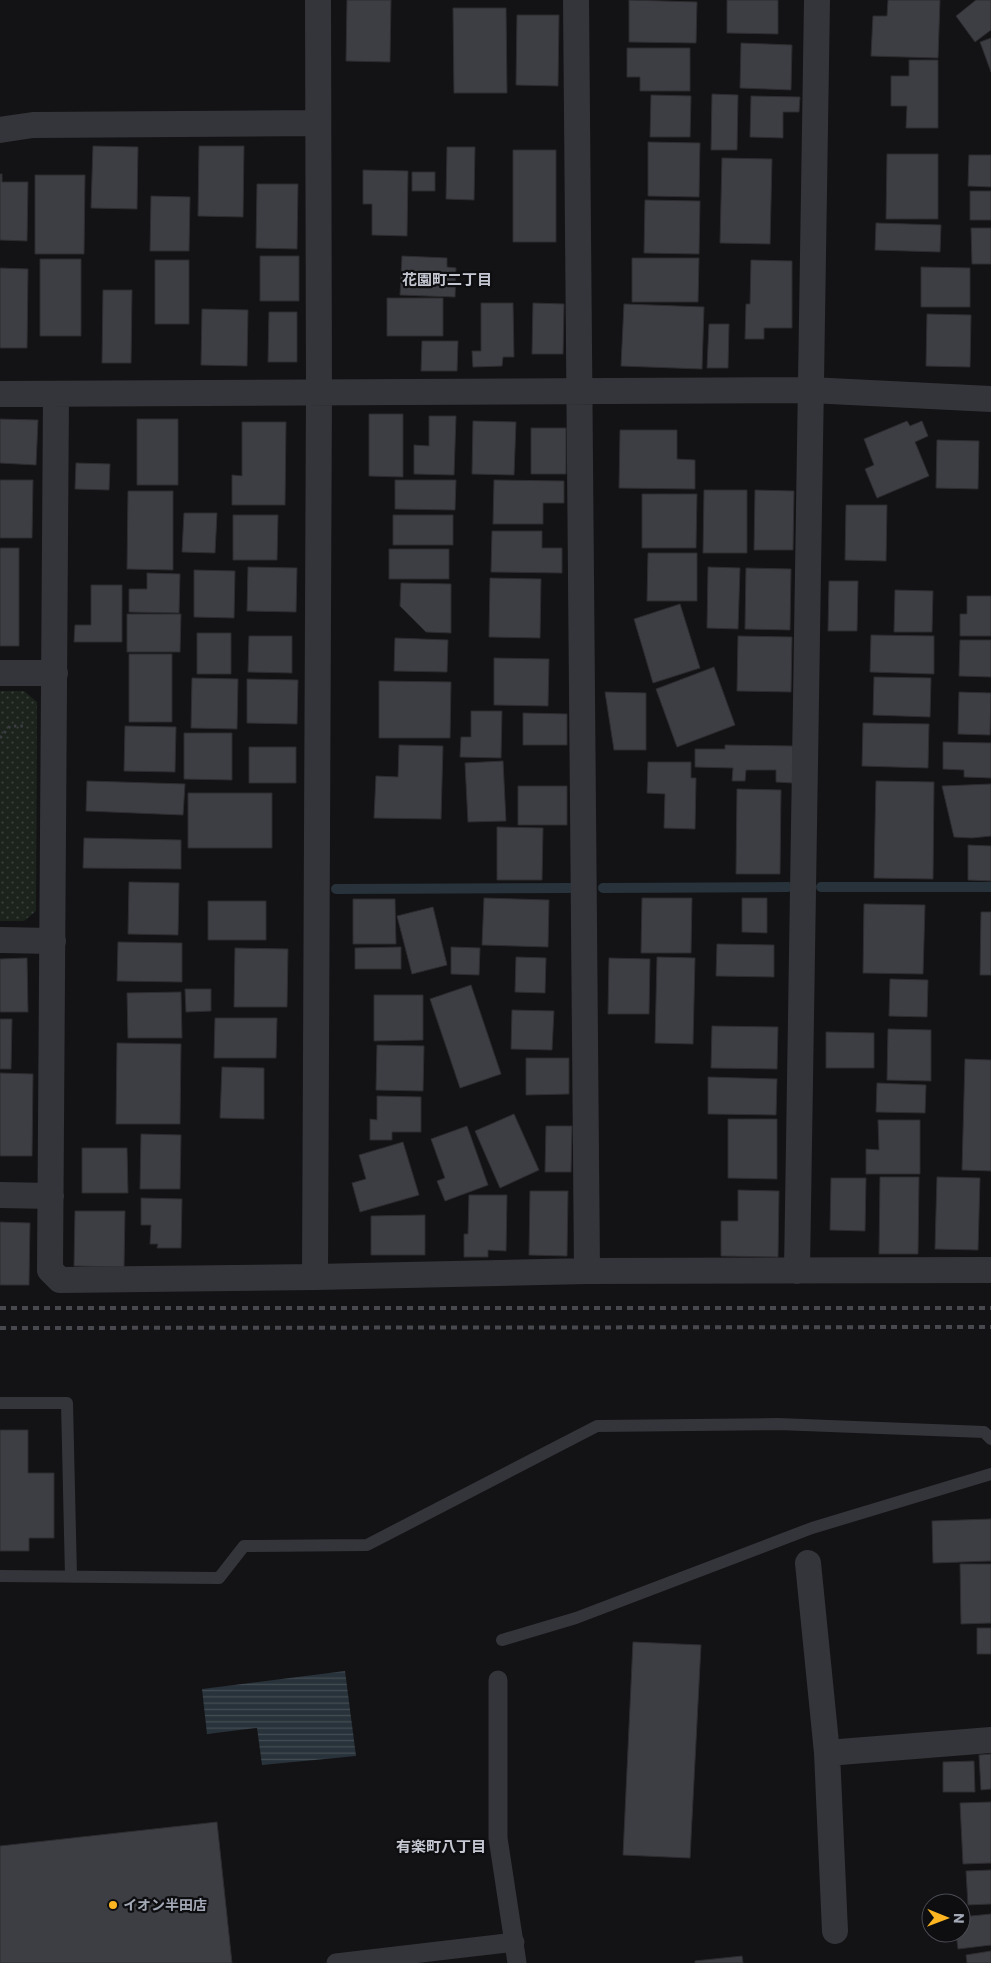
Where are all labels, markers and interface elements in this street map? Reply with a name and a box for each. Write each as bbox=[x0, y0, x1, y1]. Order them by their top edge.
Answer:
district label: 花園町二丁目 bbox=[402, 270, 492, 288]
district label: 有楽町八丁目 bbox=[396, 1837, 486, 1855]
north arrow bbox=[921, 1893, 971, 1943]
place label: イオン半田店 bbox=[123, 1896, 207, 1913]
marker: イオン半田店 bbox=[107, 1899, 119, 1911]
text: N bbox=[951, 1913, 968, 1924]

